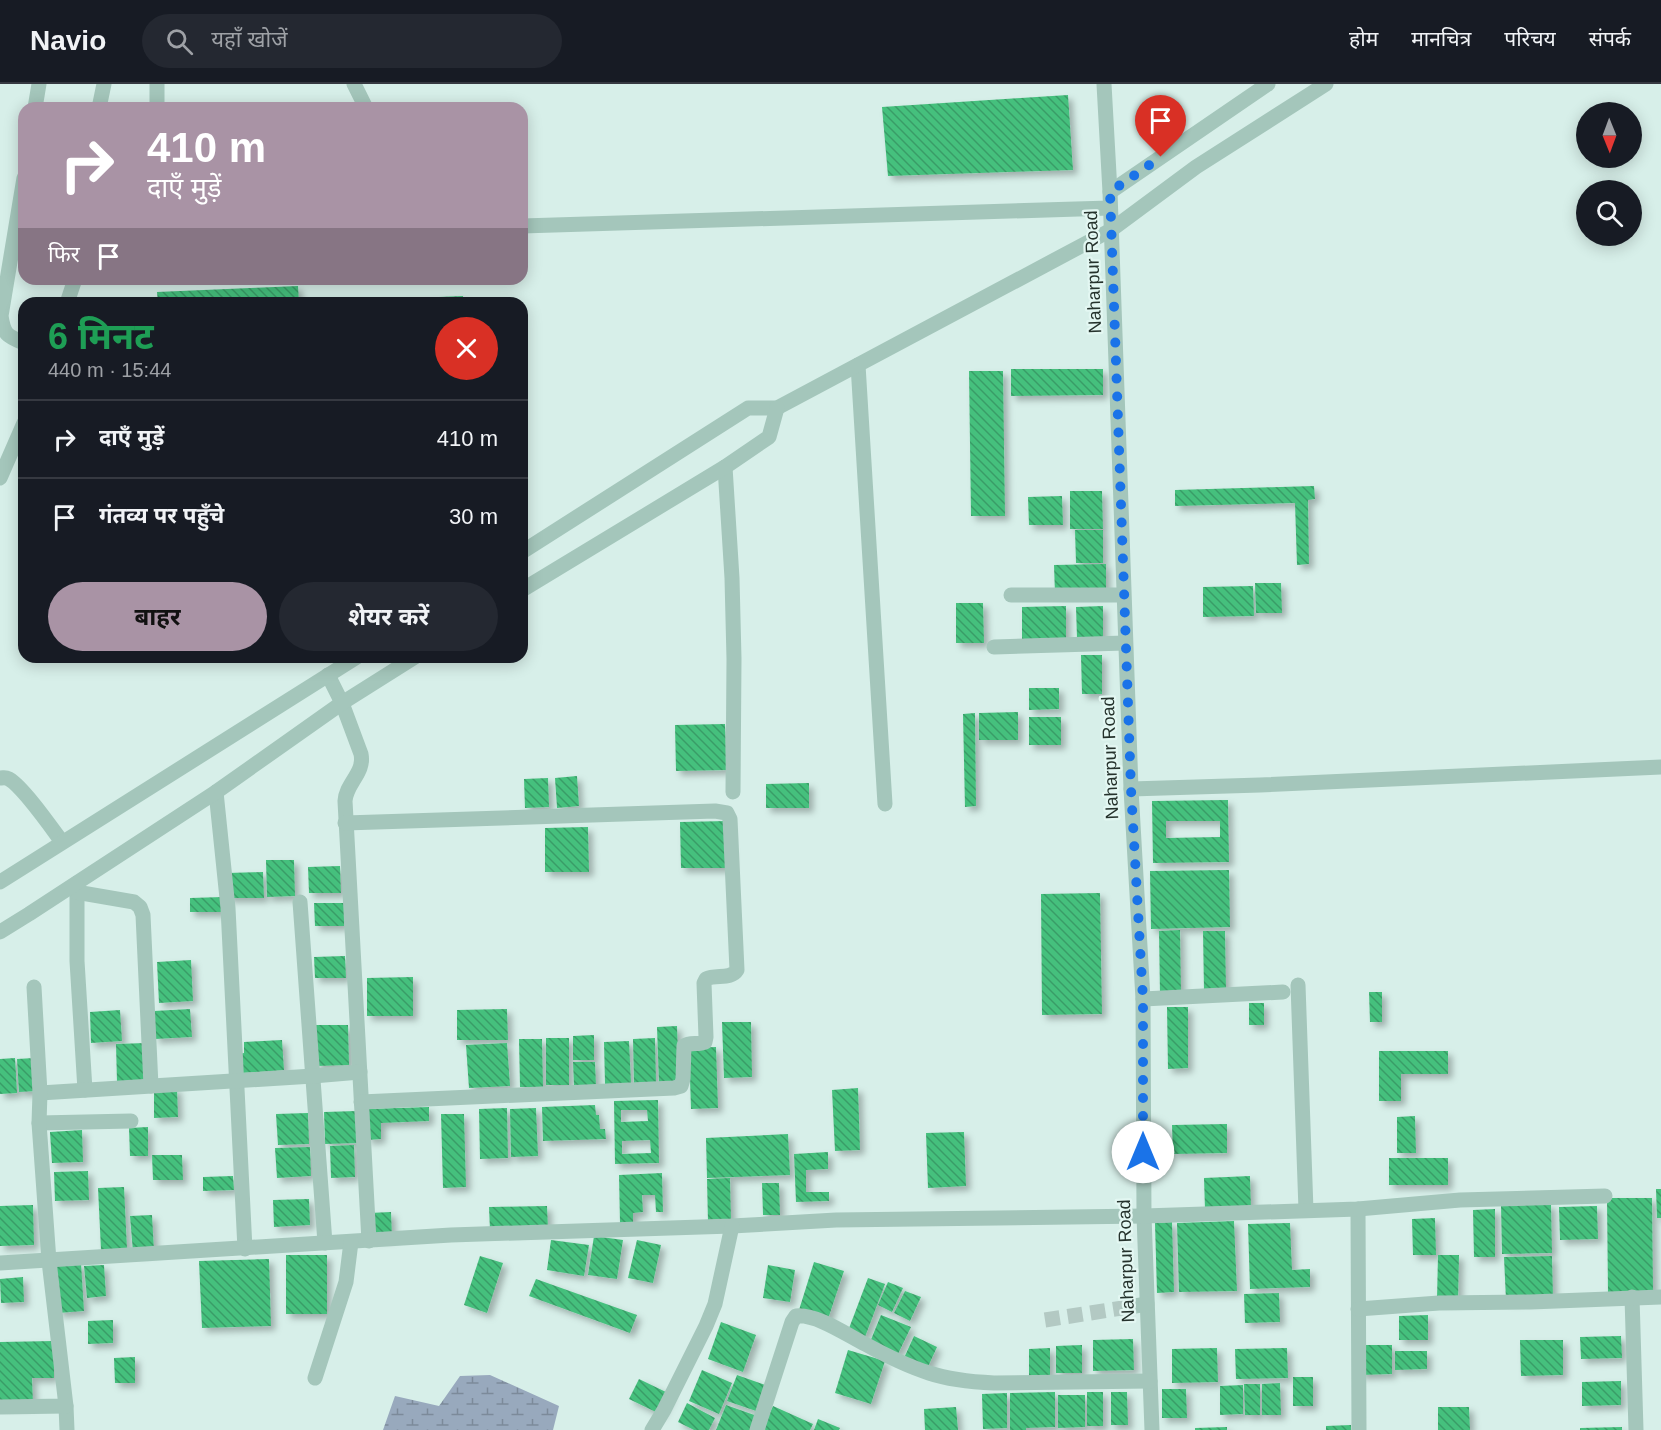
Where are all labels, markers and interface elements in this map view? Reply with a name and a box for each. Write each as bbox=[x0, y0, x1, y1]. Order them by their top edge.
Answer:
search box bbox=[142, 14, 562, 68]
text: Navio bbox=[30, 25, 106, 56]
icon: search bbox=[163, 25, 196, 58]
text: यहाँ खोजें bbox=[211, 27, 288, 52]
text: होम bbox=[1349, 27, 1378, 50]
text: मानचित्र bbox=[1411, 27, 1471, 50]
text: परिचय bbox=[1504, 27, 1556, 50]
text: संपर्क bbox=[1589, 27, 1631, 50]
pin bbox=[1135, 95, 1186, 157]
north arrow bbox=[1576, 102, 1642, 168]
map controls bbox=[1576, 102, 1642, 246]
icon: arrive bbox=[1144, 104, 1177, 137]
text: 410 m bbox=[147, 124, 266, 171]
icon: right bbox=[48, 126, 126, 204]
text: दाएँ मुड़ें bbox=[147, 173, 221, 203]
button: search bbox=[1576, 180, 1642, 246]
street label: Naharpur Road bbox=[1081, 210, 1105, 334]
icon: arrive bbox=[92, 240, 125, 273]
text: फिर bbox=[48, 242, 80, 267]
text: 6 मिनट bbox=[48, 316, 154, 357]
button: close bbox=[435, 317, 498, 380]
text: 440 m · 15:44 bbox=[48, 359, 171, 381]
icon: right bbox=[48, 423, 81, 456]
text: दाएँ मुड़ें bbox=[99, 425, 164, 450]
text: 410 m bbox=[437, 426, 498, 451]
icon: arrive bbox=[48, 501, 81, 534]
text: गंतव्य पर पहुँचे bbox=[99, 503, 224, 528]
text: 30 m bbox=[449, 504, 498, 529]
button: बाहर bbox=[48, 582, 267, 651]
button: शेयर करें bbox=[279, 582, 498, 651]
street label: Naharpur Road bbox=[1098, 696, 1122, 820]
position arrow bbox=[1111, 1120, 1175, 1184]
street label: Naharpur Road bbox=[1114, 1199, 1138, 1323]

